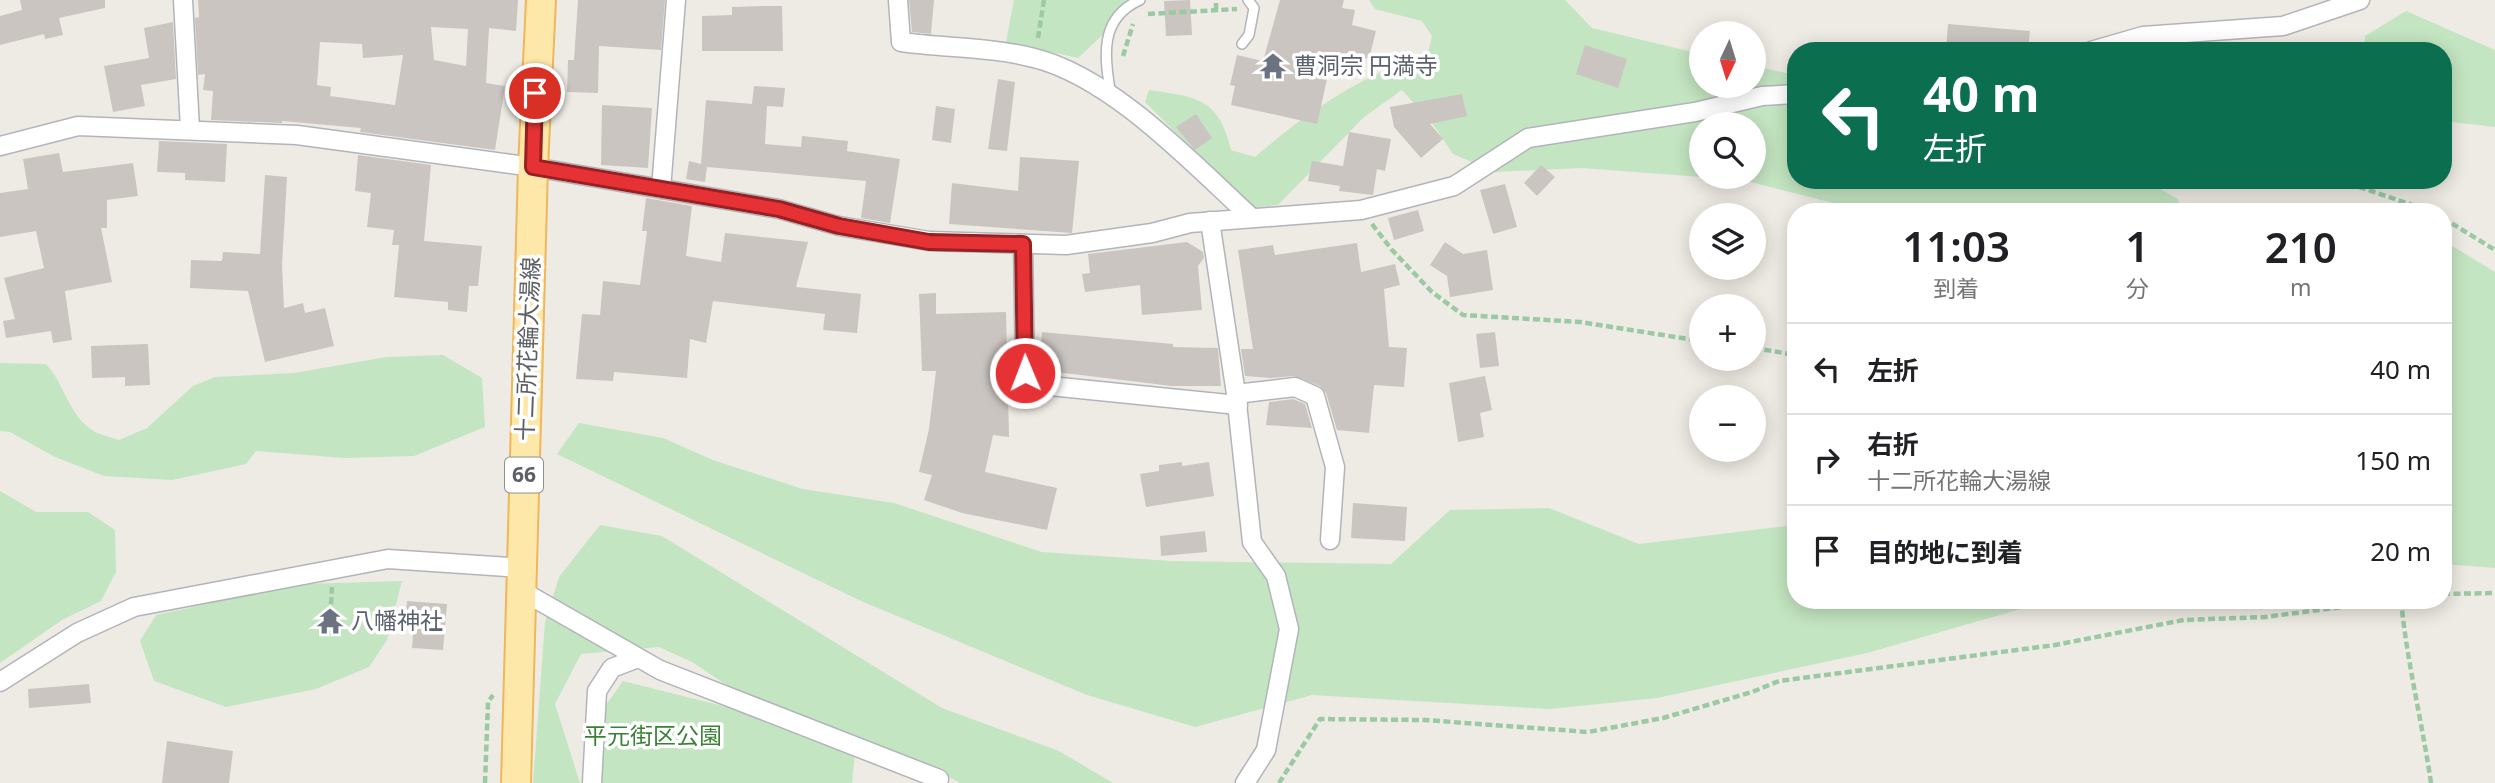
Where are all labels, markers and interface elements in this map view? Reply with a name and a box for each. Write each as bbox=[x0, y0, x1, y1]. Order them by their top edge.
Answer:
north arrow bbox=[1689, 21, 1766, 98]
map controls bbox=[1689, 21, 1766, 462]
place label: 曹洞宗 円満寺 bbox=[1294, 49, 1438, 81]
temple icon: 曹洞宗 円満寺 bbox=[1258, 51, 1288, 81]
text: 40 m bbox=[1923, 60, 2040, 126]
pin bbox=[505, 63, 565, 123]
icon: left bbox=[1808, 70, 1899, 161]
icon: arrive bbox=[516, 74, 554, 112]
button: search bbox=[1689, 112, 1766, 189]
text: 左折 bbox=[1923, 126, 1987, 169]
button: layers bbox=[1689, 203, 1766, 280]
text: 11:03 bbox=[1902, 217, 2010, 274]
text: 1 bbox=[2125, 217, 2149, 274]
text: 210 bbox=[2265, 218, 2337, 275]
street label: 十二所花輪大湯線 bbox=[508, 256, 546, 441]
text: m bbox=[2290, 271, 2311, 303]
text: 到着 bbox=[1933, 272, 1979, 304]
text: 分 bbox=[2126, 272, 2149, 304]
button: + bbox=[1689, 294, 1766, 371]
position arrow bbox=[988, 336, 1062, 410]
icon: left bbox=[1808, 350, 1846, 388]
text: 40 m bbox=[2370, 351, 2431, 387]
text: 左折 bbox=[1867, 352, 1919, 388]
button: − bbox=[1689, 385, 1766, 462]
text: 右折 bbox=[1867, 426, 1919, 462]
icon: right bbox=[1808, 441, 1846, 479]
text: 150 m bbox=[2355, 442, 2431, 478]
road number: 66 bbox=[505, 458, 543, 492]
text: 十二所花輪大湯線 bbox=[1867, 464, 2051, 496]
icon: arrive bbox=[1808, 532, 1846, 570]
text: 20 m bbox=[2370, 533, 2431, 569]
text: 目的地に到着 bbox=[1867, 534, 2023, 570]
place label: 八幡神社 bbox=[351, 604, 443, 636]
temple icon: 八幡神社 bbox=[315, 606, 345, 636]
park label: 平元街区公園 bbox=[584, 719, 722, 751]

